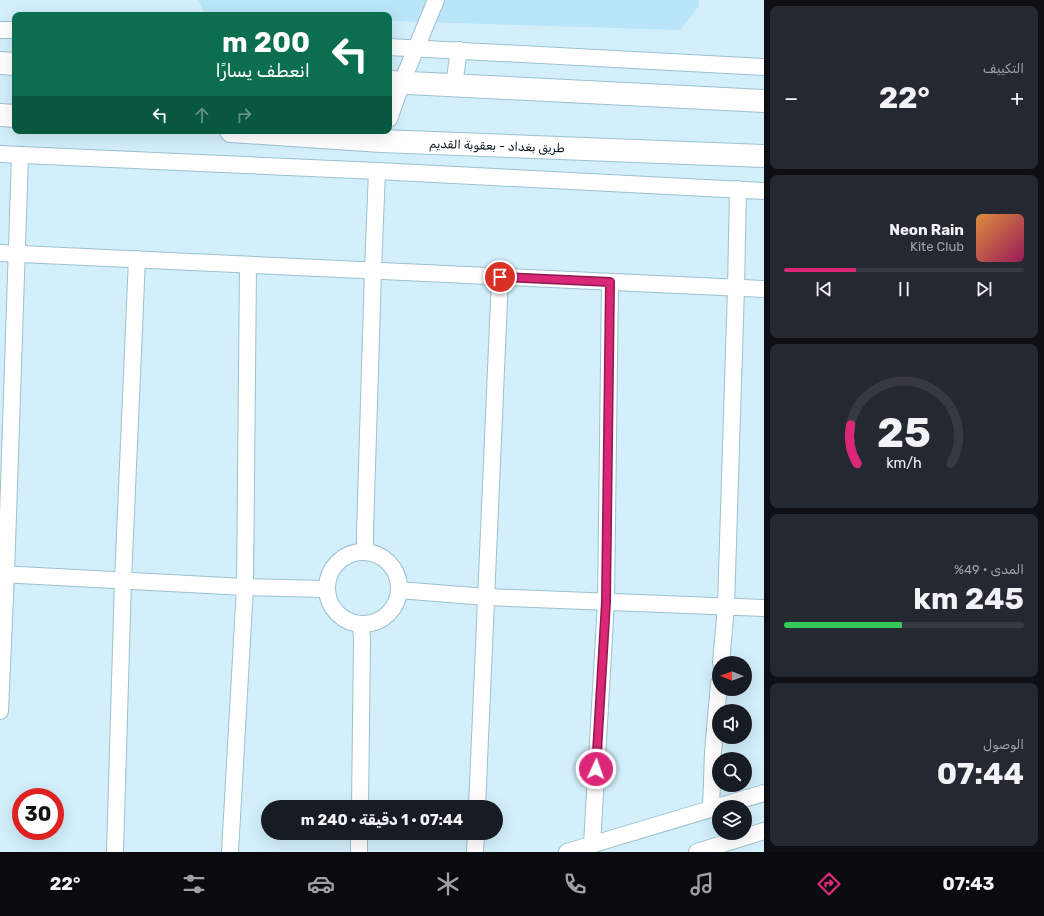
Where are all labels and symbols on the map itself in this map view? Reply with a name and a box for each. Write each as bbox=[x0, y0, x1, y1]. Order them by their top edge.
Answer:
street label: طريق بغداد - بعقوبة القديم bbox=[429, 137, 565, 156]
pin bbox=[483, 260, 517, 294]
north arrow bbox=[712, 656, 752, 696]
position arrow bbox=[575, 748, 617, 790]
speed limit sign: 30 bbox=[12, 788, 64, 840]

